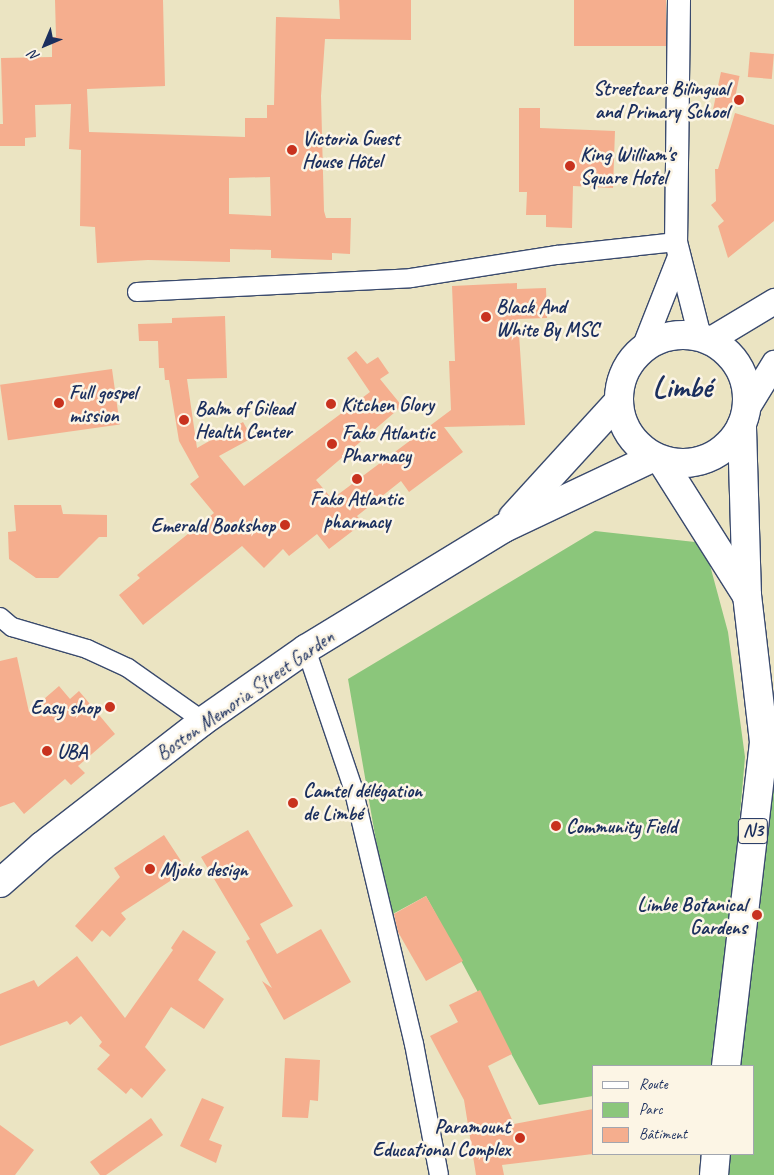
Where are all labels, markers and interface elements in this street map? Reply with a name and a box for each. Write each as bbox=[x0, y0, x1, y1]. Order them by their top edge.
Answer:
north arrow bbox=[20, 20, 70, 70]
text: N bbox=[25, 47, 43, 65]
place label: Streetcare Bilingual and Primary School bbox=[592, 76, 729, 123]
marker: Streetcare Bilingual and Primary School bbox=[733, 94, 745, 106]
place label: Victoria Guest House Hôtel bbox=[302, 126, 399, 173]
place label: King William's Square Hotel bbox=[580, 142, 675, 189]
marker: Victoria Guest House Hôtel bbox=[286, 144, 298, 156]
marker: King William's Square Hotel bbox=[564, 160, 576, 172]
place label: Black And White By MSC bbox=[496, 294, 598, 341]
marker: Black And White By MSC bbox=[480, 311, 492, 323]
district label: Limbé bbox=[652, 369, 712, 405]
place label: Full gospel mission bbox=[69, 380, 137, 427]
place label: Kitchen Glory bbox=[341, 392, 434, 416]
place label: Balm of Gilead Health Center bbox=[195, 396, 294, 443]
marker: Full gospel mission bbox=[53, 397, 65, 409]
marker: Kitchen Glory bbox=[325, 398, 337, 410]
marker: Balm of Gilead Health Center bbox=[177, 413, 191, 427]
place label: Fako Atlantic Pharmacy bbox=[342, 420, 435, 467]
marker: Fako Atlantic Pharmacy bbox=[326, 438, 338, 450]
marker: Fako Atlantic pharmacy bbox=[351, 473, 363, 485]
place label: Fako Atlantic pharmacy bbox=[310, 487, 404, 534]
place label: Emerald Bookshop bbox=[151, 513, 275, 537]
marker: Emerald Bookshop bbox=[279, 519, 291, 531]
street label: Boston Memoria Street Garden bbox=[151, 624, 339, 766]
place label: Easy shop bbox=[31, 695, 100, 719]
marker: Easy shop bbox=[104, 701, 116, 713]
place label: UBA bbox=[57, 739, 87, 763]
marker: UBA bbox=[41, 745, 53, 757]
place label: Camtel délégation de Limbé bbox=[303, 779, 422, 826]
marker: Camtel délégation de Limbé bbox=[287, 797, 299, 809]
place label: Community Field bbox=[566, 814, 677, 838]
road number: N3 bbox=[737, 814, 769, 848]
marker: Community Field bbox=[550, 820, 562, 832]
place label: Mjoko design bbox=[160, 857, 248, 881]
marker: Mjoko design bbox=[144, 863, 156, 875]
place label: Limbe Botanical Gardens bbox=[637, 892, 747, 939]
marker: Limbe Botanical Gardens bbox=[751, 909, 763, 921]
legend bbox=[592, 1065, 754, 1155]
text: Route bbox=[639, 1075, 668, 1094]
text: Parc bbox=[639, 1100, 663, 1119]
place label: Paramount Educational Complex bbox=[372, 1114, 510, 1161]
text: Bâtiment bbox=[639, 1125, 687, 1144]
marker: Paramount Educational Complex bbox=[514, 1132, 526, 1144]

